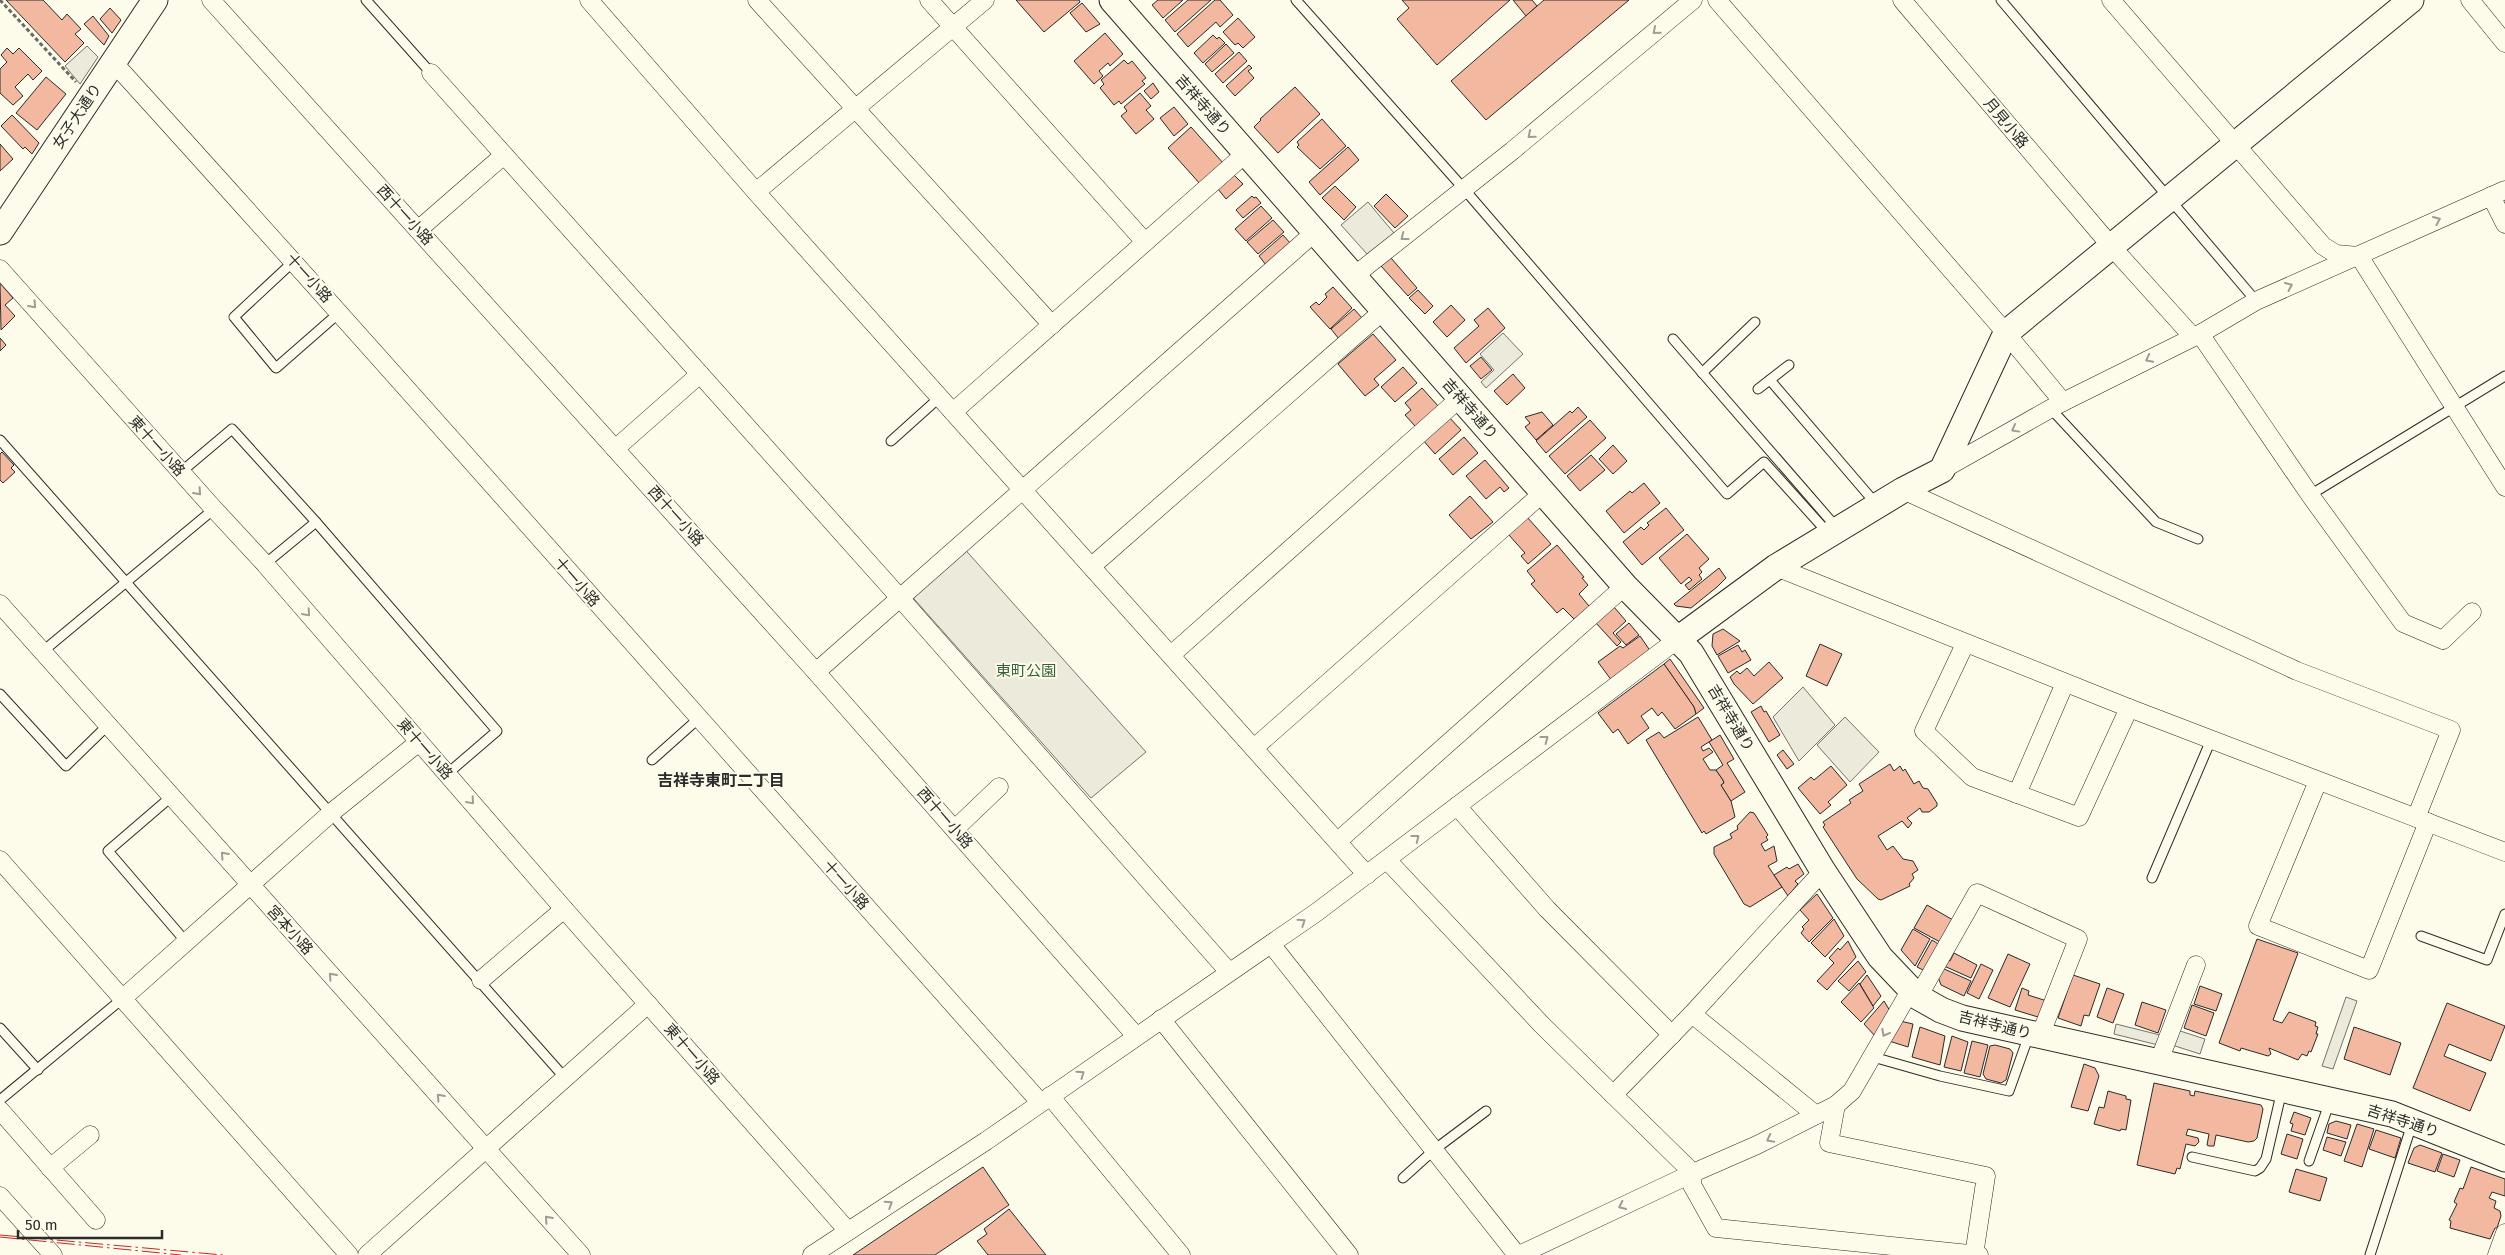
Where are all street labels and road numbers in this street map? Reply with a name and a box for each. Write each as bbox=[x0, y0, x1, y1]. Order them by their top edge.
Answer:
street label: 吉祥寺通り bbox=[1172, 71, 1234, 139]
street label: 女子大通り bbox=[49, 80, 105, 152]
street label: 月見小路 bbox=[1980, 94, 2032, 152]
street label: 西十一小路 bbox=[373, 181, 437, 249]
street label: 十一小路 bbox=[282, 250, 336, 306]
street label: 吉祥寺通り bbox=[1439, 375, 1501, 443]
street label: 東十一小路 bbox=[125, 412, 189, 480]
street label: 西十一小路 bbox=[644, 482, 708, 550]
street label: 十一小路 bbox=[551, 553, 603, 611]
street label: 吉祥寺通り bbox=[1704, 681, 1758, 755]
street label: 東十一小路 bbox=[394, 715, 456, 783]
street label: 西十一小路 bbox=[914, 784, 976, 852]
street label: 十一小路 bbox=[819, 857, 873, 913]
street label: 宮本小路 bbox=[263, 902, 317, 958]
street label: 吉祥寺通り bbox=[1956, 1007, 2034, 1043]
street label: 東十一小路 bbox=[661, 1020, 723, 1088]
street label: 吉祥寺通り bbox=[2365, 1101, 2441, 1141]

